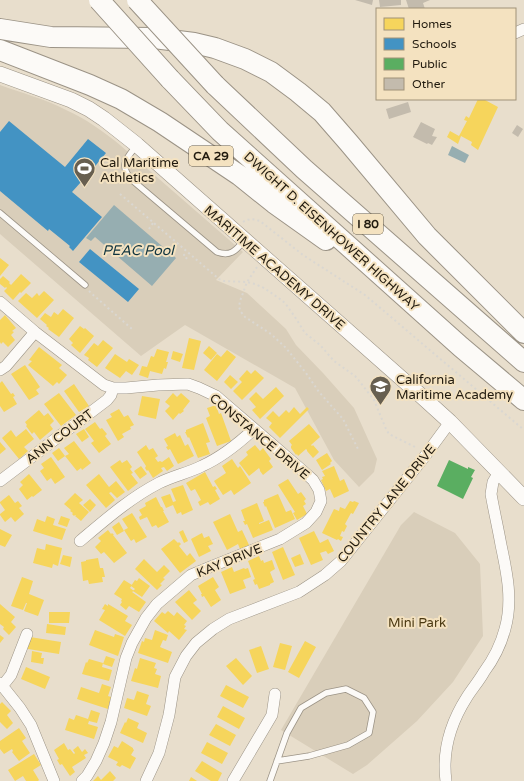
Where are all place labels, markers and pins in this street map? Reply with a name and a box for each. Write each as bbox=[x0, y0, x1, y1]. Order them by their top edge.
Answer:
place label: Cal Maritime Athletics bbox=[100, 155, 179, 186]
sports icon: Cal Maritime Athletics bbox=[72, 156, 98, 189]
place label: California Maritime Academy bbox=[396, 372, 513, 403]
school or university icon: California Maritime Academy bbox=[368, 373, 394, 406]

